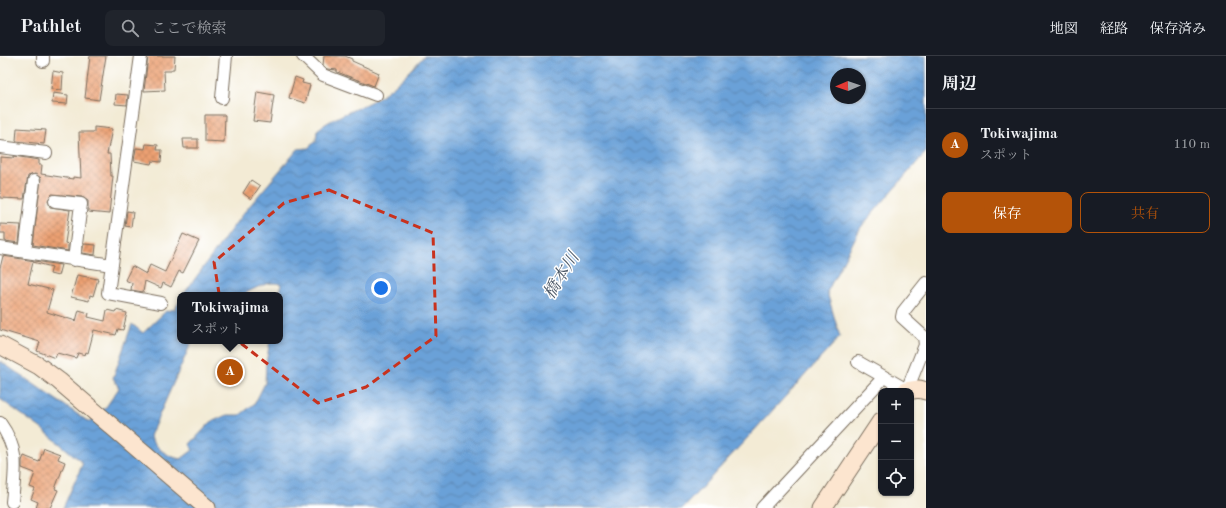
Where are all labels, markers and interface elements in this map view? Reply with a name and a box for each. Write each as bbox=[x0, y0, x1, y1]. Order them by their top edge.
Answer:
search box bbox=[105, 10, 385, 46]
icon: search bbox=[119, 17, 141, 39]
text: Pathlet bbox=[20, 18, 81, 37]
text: ここで検索 bbox=[151, 22, 226, 37]
text: 地図 bbox=[1050, 22, 1078, 36]
text: 経路 bbox=[1100, 22, 1128, 36]
text: 保存済み bbox=[1150, 22, 1206, 36]
north arrow bbox=[830, 68, 866, 104]
text: 周辺 bbox=[942, 76, 976, 93]
text: Tokiwajima bbox=[980, 127, 1058, 142]
text: A bbox=[950, 138, 960, 151]
text: 110 m bbox=[1173, 138, 1210, 151]
text: スポット bbox=[980, 149, 1032, 162]
button: 保存 bbox=[942, 192, 1072, 233]
button: 共有 bbox=[1080, 192, 1210, 233]
water label: 橋本川 bbox=[540, 247, 584, 302]
your location bbox=[371, 278, 391, 298]
popup bbox=[177, 292, 283, 344]
text: Tokiwajima bbox=[191, 301, 269, 316]
text: スポット bbox=[191, 323, 243, 336]
pin: A bbox=[217, 357, 243, 387]
map controls bbox=[878, 388, 914, 496]
button: + bbox=[878, 388, 914, 424]
button: − bbox=[878, 424, 914, 460]
button: locate bbox=[878, 460, 914, 496]

